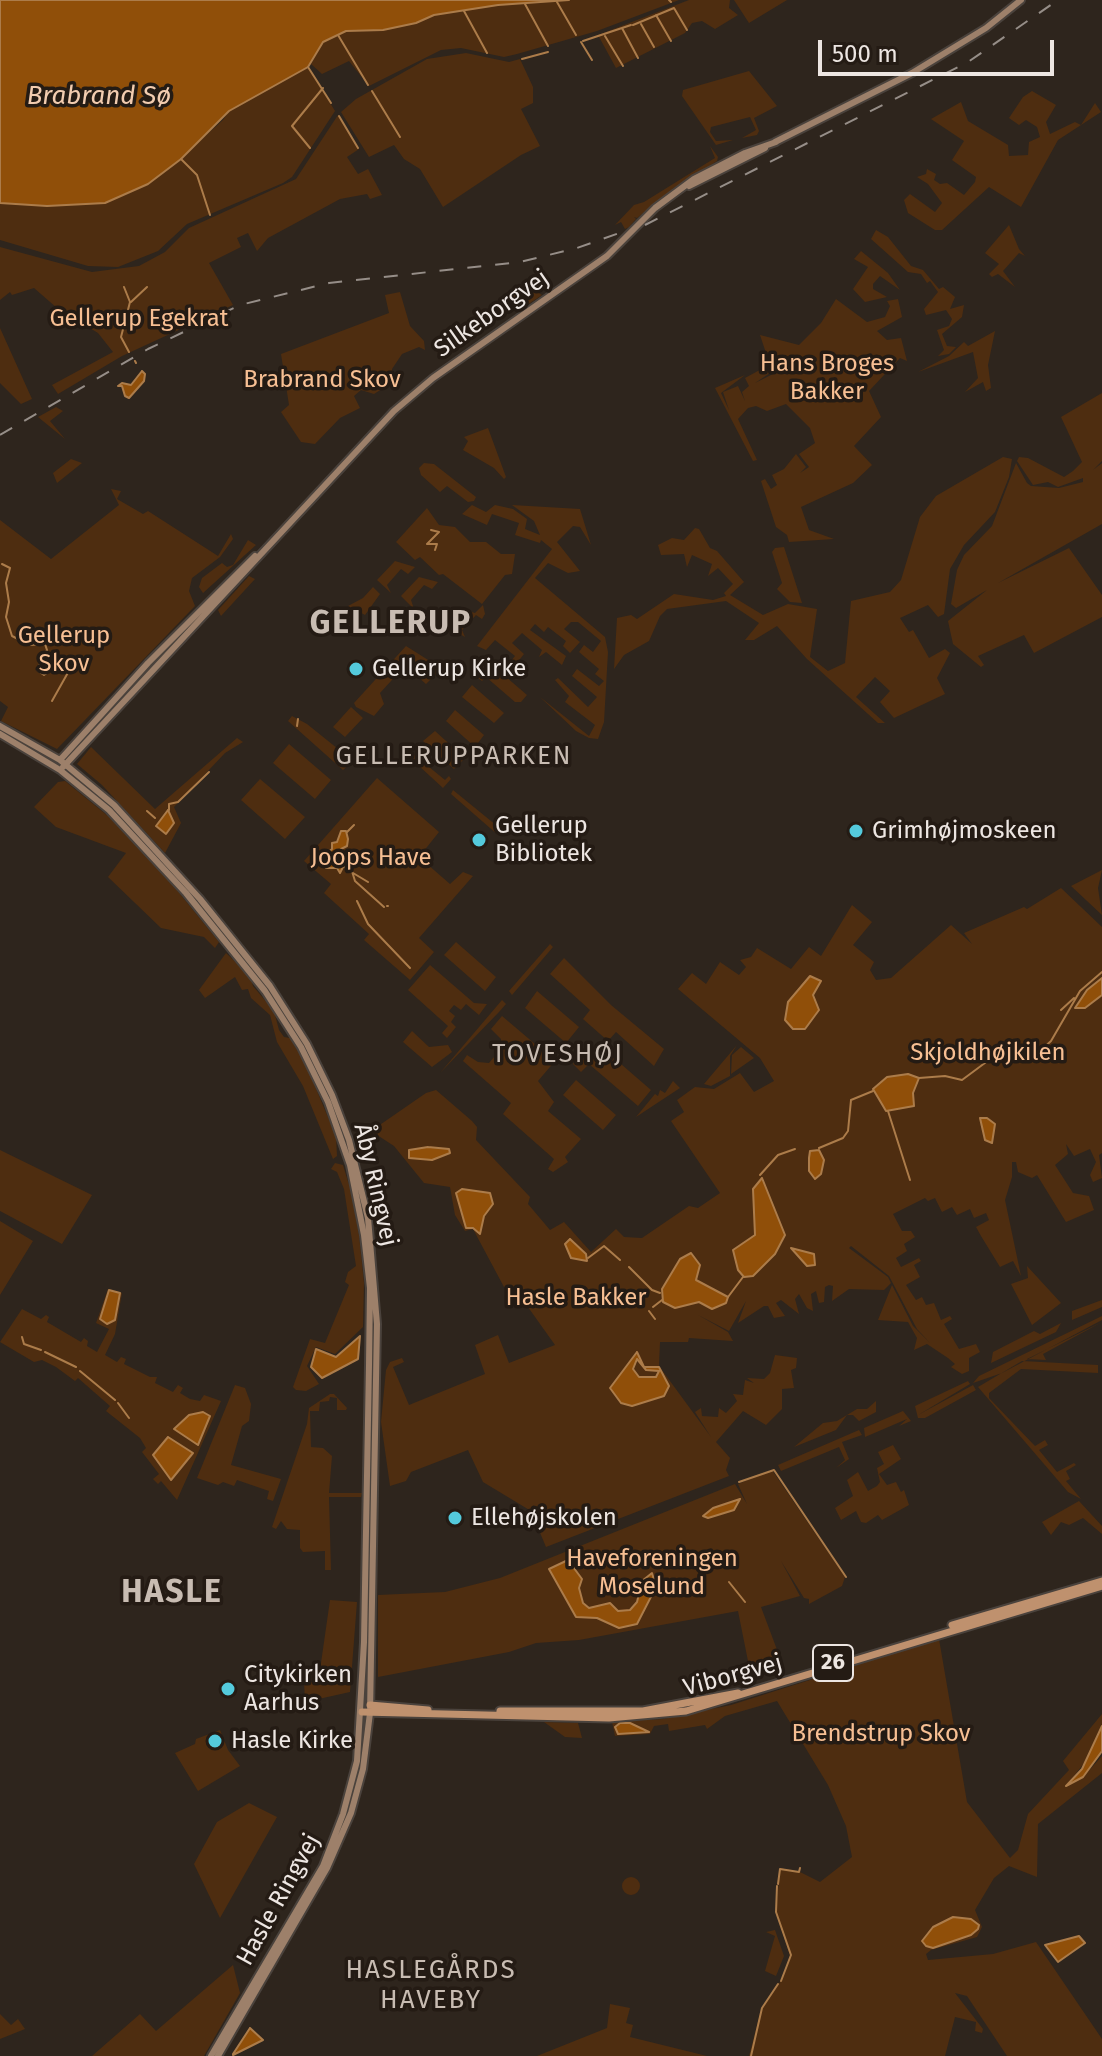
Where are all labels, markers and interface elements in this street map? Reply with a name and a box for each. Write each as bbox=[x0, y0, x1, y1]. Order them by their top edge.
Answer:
scale bar bbox=[822, 24, 1058, 74]
text: 500 m bbox=[832, 40, 898, 68]
water label: Brabrand Sø bbox=[27, 81, 171, 113]
street label: Silkeborgvej bbox=[429, 264, 555, 364]
park label: Gellerup Egekrat bbox=[49, 305, 229, 333]
park label: Hans Broges Bakker bbox=[760, 350, 894, 406]
park label: Brabrand Skov bbox=[243, 366, 401, 394]
district label: GELLERUP bbox=[310, 605, 472, 643]
park label: Gellerup Skov bbox=[18, 622, 110, 678]
place label: Gellerup Kirke bbox=[372, 655, 526, 683]
marker: Gellerup Kirke bbox=[347, 660, 365, 678]
district label: GELLERUPPARKEN bbox=[335, 741, 573, 773]
place label: Gellerup Bibliotek bbox=[495, 812, 592, 868]
place label: Grimhøjmoskeen bbox=[872, 817, 1057, 845]
marker: Grimhøjmoskeen bbox=[847, 822, 865, 840]
marker: Gellerup Bibliotek bbox=[470, 831, 488, 849]
park label: Joops Have bbox=[311, 844, 431, 872]
district label: TOVESHØJ bbox=[492, 1039, 624, 1071]
park label: Skjoldhøjkilen bbox=[910, 1039, 1066, 1067]
street label: Åby Ringvej bbox=[347, 1121, 403, 1249]
park label: Hasle Bakker bbox=[505, 1284, 647, 1312]
place label: Ellehøjskolen bbox=[471, 1504, 617, 1532]
marker: Ellehøjskolen bbox=[446, 1509, 464, 1527]
park label: Haveforeningen Moselund bbox=[566, 1545, 738, 1601]
district label: HASLE bbox=[121, 1574, 223, 1612]
road number: 26 bbox=[813, 1645, 853, 1681]
street label: Viborgvej bbox=[680, 1649, 786, 1703]
place label: Citykirken Aarhus bbox=[244, 1661, 352, 1717]
marker: Citykirken Aarhus bbox=[219, 1680, 237, 1698]
park label: Brendstrup Skov bbox=[791, 1720, 971, 1748]
place label: Hasle Kirke bbox=[231, 1727, 353, 1755]
marker: Hasle Kirke bbox=[206, 1732, 224, 1750]
street label: Hasle Ringvej bbox=[231, 1829, 327, 1971]
district label: HASLEGÅRDS HAVEBY bbox=[345, 1955, 517, 2016]

